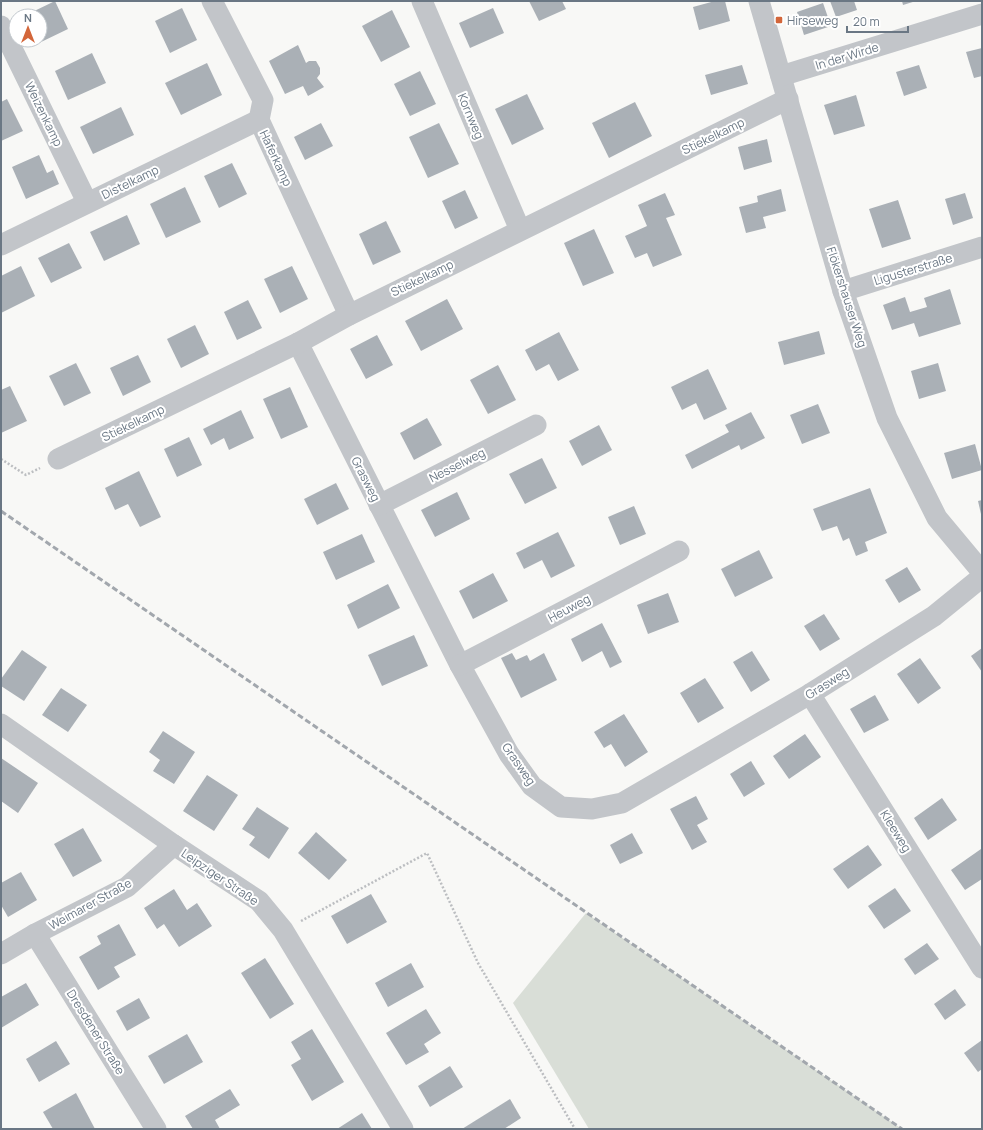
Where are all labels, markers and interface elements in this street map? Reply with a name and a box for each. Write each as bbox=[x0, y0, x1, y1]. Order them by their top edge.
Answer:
north arrow bbox=[8, 8, 48, 48]
scale bar bbox=[847, 8, 908, 34]
text: N bbox=[24, 10, 32, 25]
place label: Hirseweg bbox=[787, 12, 838, 29]
text: 20 m bbox=[853, 13, 880, 30]
marker: Hirseweg bbox=[774, 15, 784, 25]
street label: In der Wirde bbox=[813, 38, 881, 74]
street label: Weizenkamp bbox=[21, 79, 67, 149]
street label: Kornweg bbox=[454, 90, 488, 142]
street label: Stiekelkamp bbox=[679, 114, 747, 158]
street label: Haferkamp bbox=[256, 127, 296, 189]
street label: Distelkamp bbox=[99, 161, 161, 203]
street label: Flökershauser Weg bbox=[823, 245, 871, 349]
street label: Ligusterstraße bbox=[872, 249, 954, 289]
street label: Stiekelkamp bbox=[388, 256, 456, 300]
street label: Stiekelkamp bbox=[99, 401, 167, 445]
street label: Nesselweg bbox=[426, 444, 488, 486]
street label: Grasweg bbox=[347, 454, 385, 504]
street label: Heuweg bbox=[545, 590, 593, 626]
street label: Grasweg bbox=[802, 663, 852, 703]
street label: Grasweg bbox=[498, 739, 540, 789]
street label: Kleeweg bbox=[876, 807, 916, 855]
street label: Leipziger Straße bbox=[178, 845, 262, 909]
street label: Weimarer Straße bbox=[46, 874, 134, 934]
street label: Dresdener Straße bbox=[63, 986, 129, 1078]

